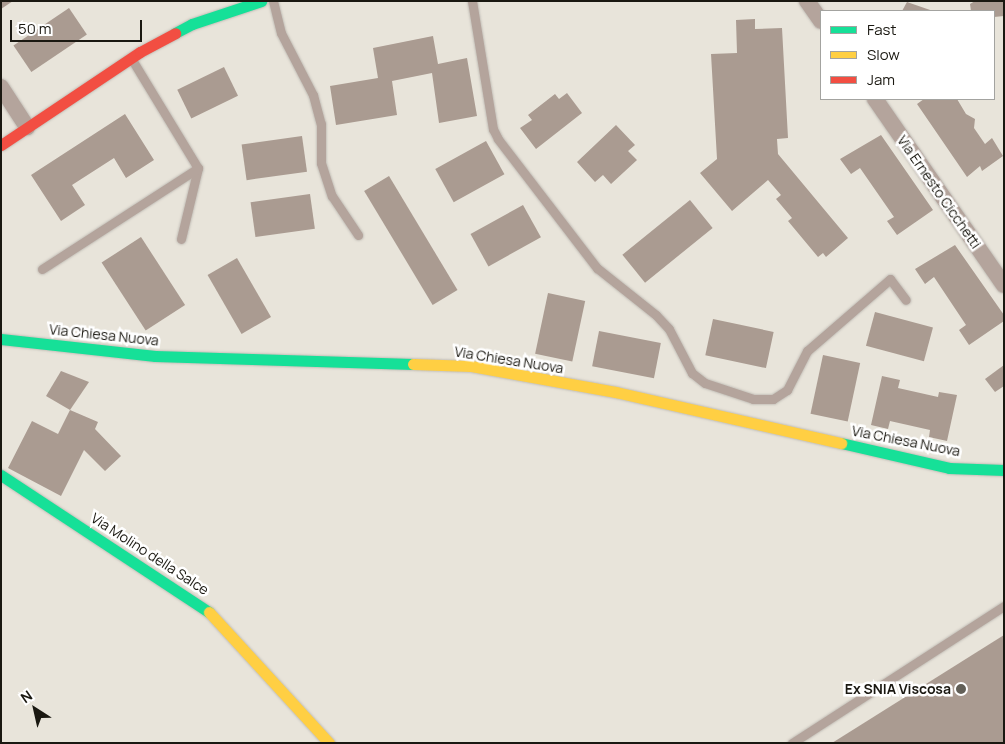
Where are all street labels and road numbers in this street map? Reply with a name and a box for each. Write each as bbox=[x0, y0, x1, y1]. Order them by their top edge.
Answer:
street label: Via Ernesto Cicchetti bbox=[894, 132, 984, 252]
street label: Via Chiesa Nuova bbox=[48, 321, 160, 349]
street label: Via Chiesa Nuova bbox=[453, 343, 565, 377]
street label: Via Chiesa Nuova bbox=[850, 422, 962, 460]
street label: Via Molino della Salce bbox=[88, 510, 212, 598]

